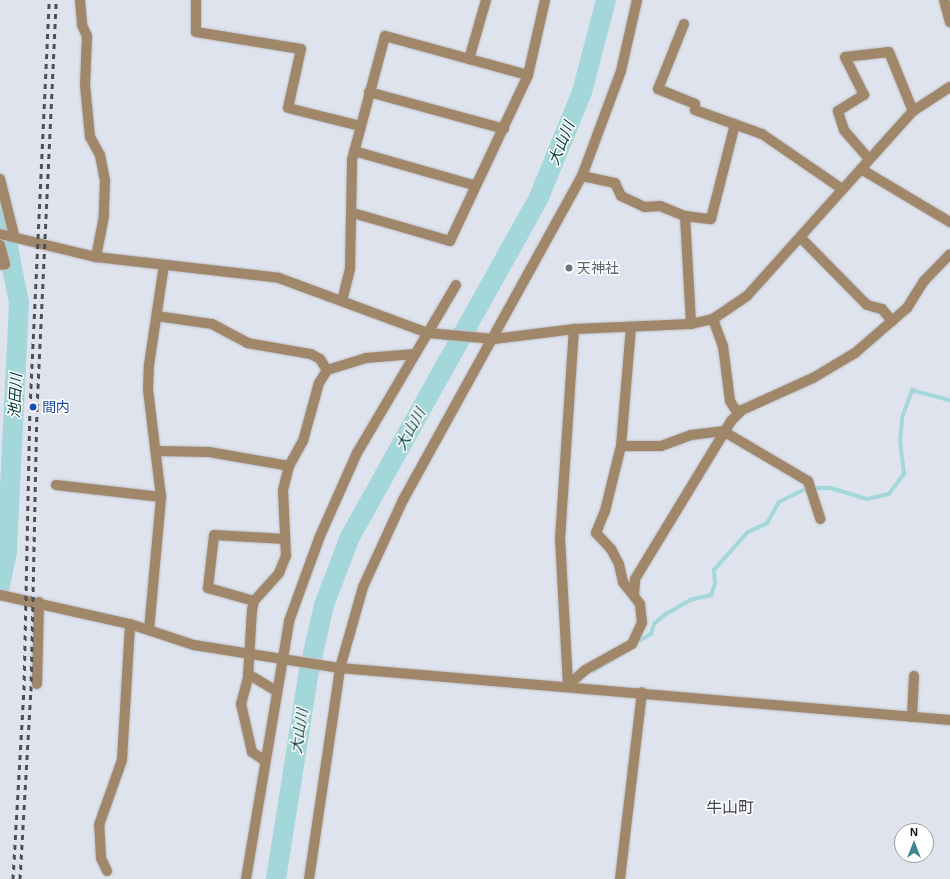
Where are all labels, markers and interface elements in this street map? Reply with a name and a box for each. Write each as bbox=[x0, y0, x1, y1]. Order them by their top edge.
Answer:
water label: 大山川 bbox=[544, 119, 578, 167]
place label: 天神社 bbox=[577, 260, 619, 276]
marker: 天神社 bbox=[564, 263, 574, 273]
water label: 池田川 bbox=[5, 373, 25, 419]
place label: 間内 bbox=[42, 399, 70, 415]
marker: 間内 bbox=[27, 401, 39, 413]
water label: 大山川 bbox=[391, 405, 429, 453]
water label: 大山川 bbox=[287, 707, 311, 755]
district label: 牛山町 bbox=[706, 798, 754, 818]
north arrow bbox=[894, 823, 934, 863]
text: N bbox=[910, 826, 918, 838]

